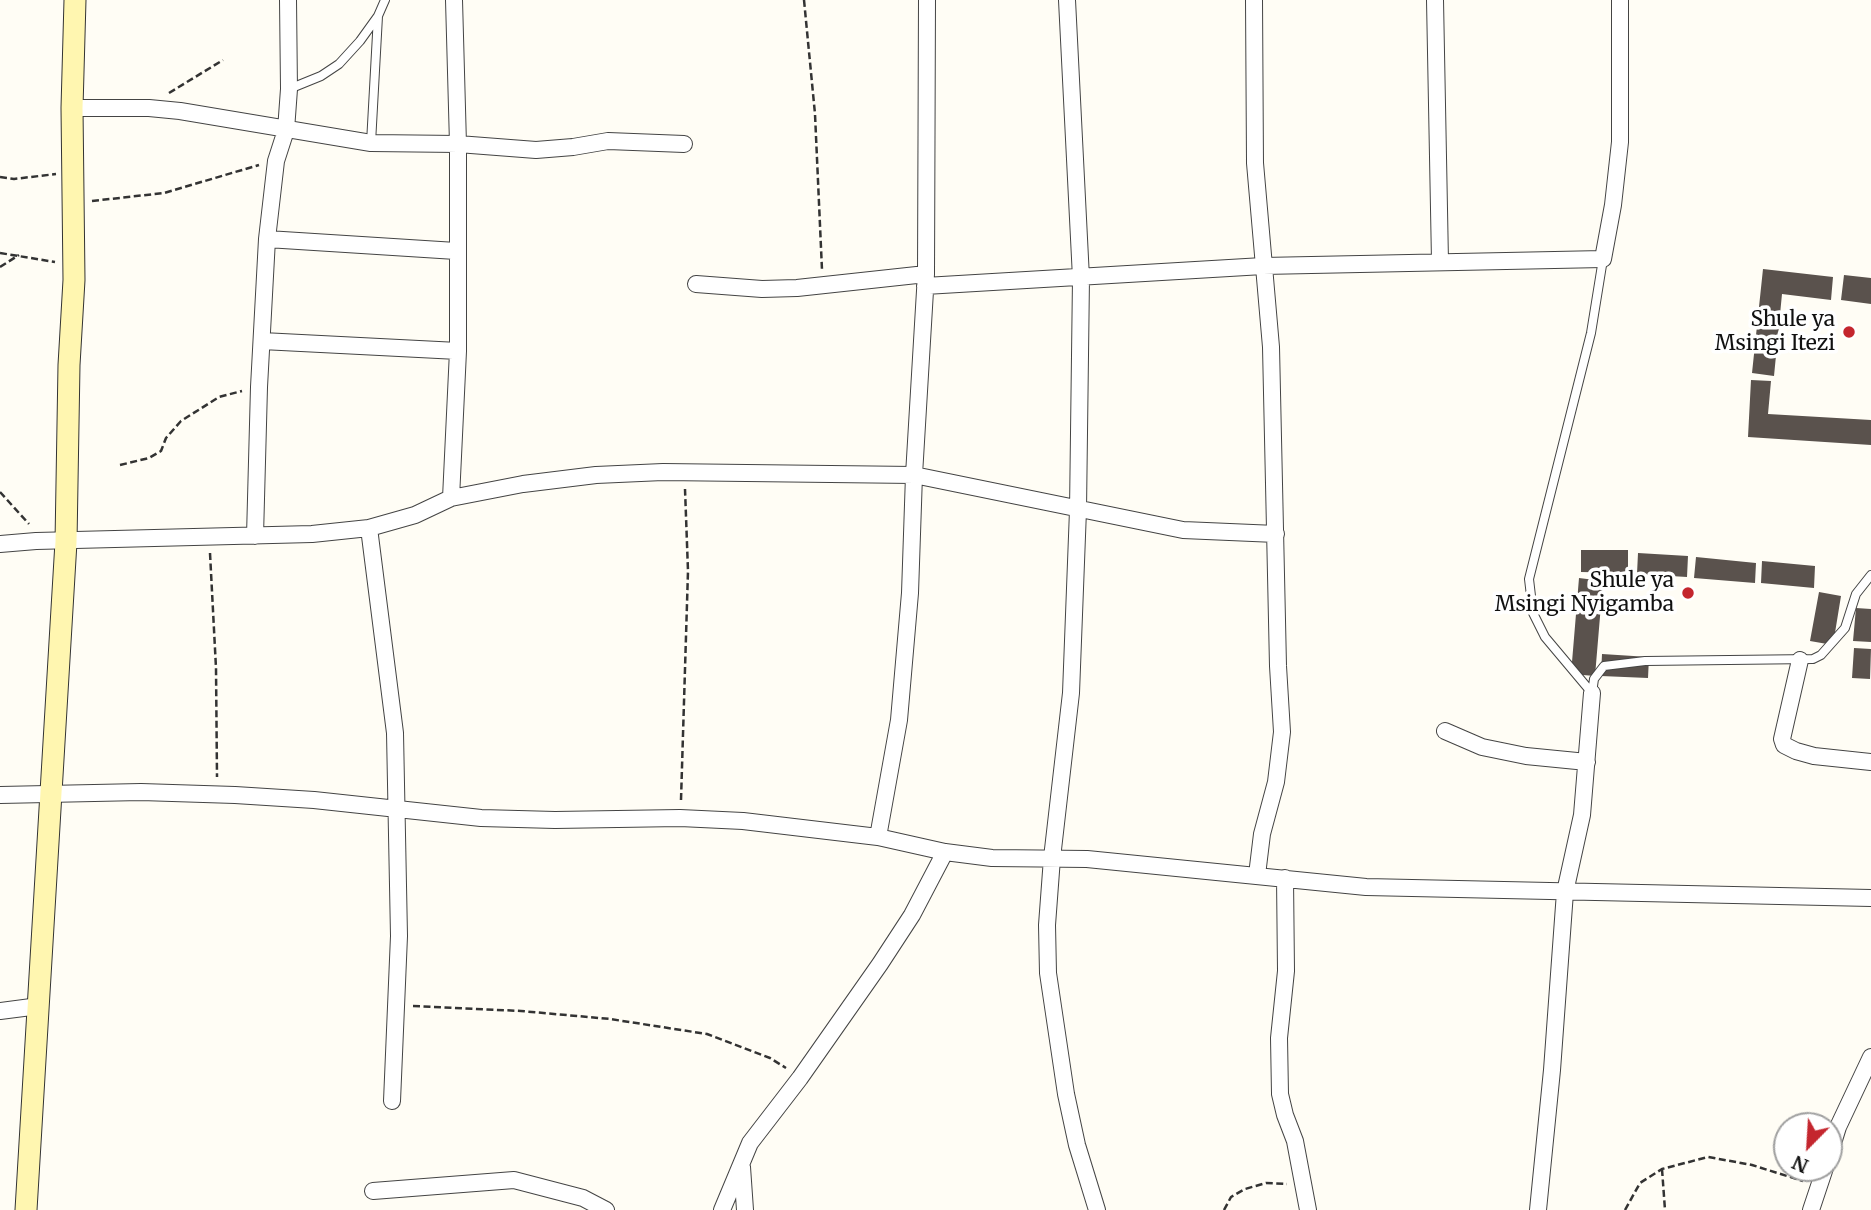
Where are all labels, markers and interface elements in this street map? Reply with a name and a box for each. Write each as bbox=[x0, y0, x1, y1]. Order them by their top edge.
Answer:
place label: Shule ya Msingi Itezi bbox=[1715, 307, 1835, 357]
marker: Shule ya Msingi Itezi bbox=[1841, 324, 1857, 340]
place label: Shule ya Msingi Nyigamba bbox=[1495, 568, 1674, 618]
marker: Shule ya Msingi Nyigamba bbox=[1680, 585, 1696, 601]
north arrow bbox=[1773, 1112, 1843, 1182]
text: N bbox=[1789, 1150, 1812, 1178]

